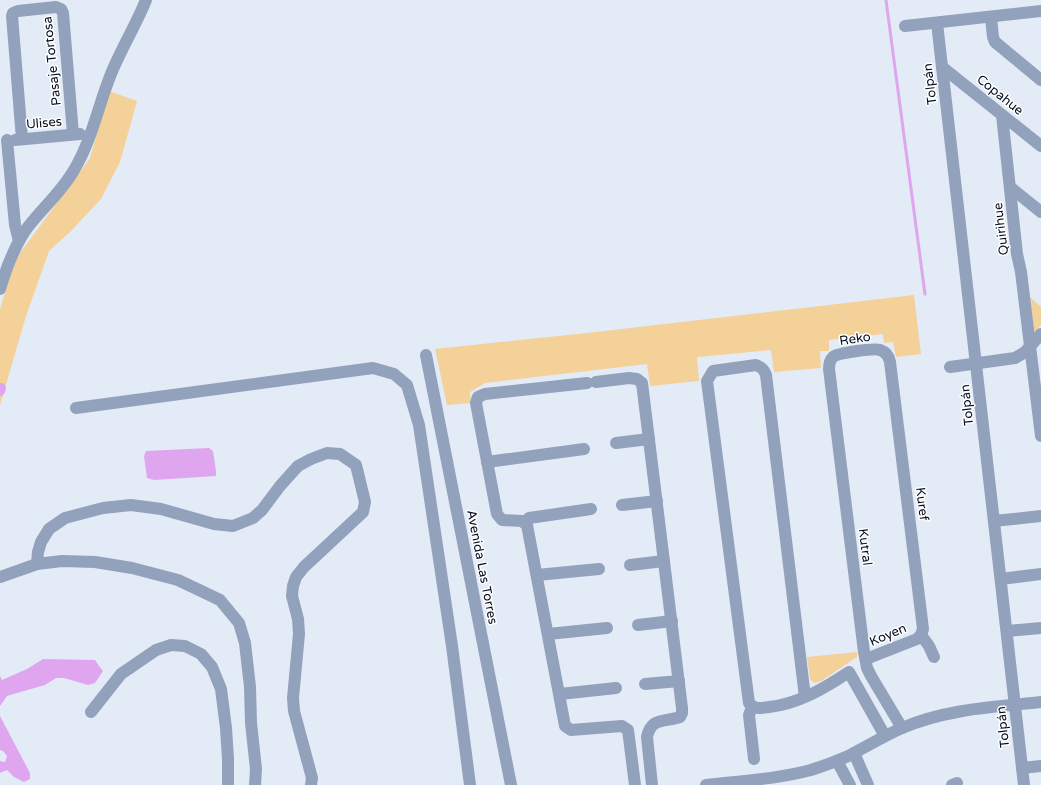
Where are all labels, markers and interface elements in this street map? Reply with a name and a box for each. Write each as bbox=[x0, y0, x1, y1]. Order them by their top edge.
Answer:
street label: Pasaje Tortosa bbox=[39, 16, 65, 106]
street label: Tolpán bbox=[920, 62, 940, 106]
street label: Copahue bbox=[973, 71, 1027, 119]
street label: Ulises bbox=[25, 113, 63, 133]
street label: Quirihue bbox=[990, 202, 1012, 256]
street label: Reko bbox=[838, 329, 872, 349]
street label: Tolpán bbox=[957, 383, 977, 427]
street label: Kuref bbox=[912, 486, 932, 522]
street label: Avenida Las Torres bbox=[463, 508, 501, 626]
street label: Kutral bbox=[855, 528, 875, 566]
street label: Koyen bbox=[867, 620, 909, 650]
street label: Tolpán bbox=[993, 705, 1013, 749]

